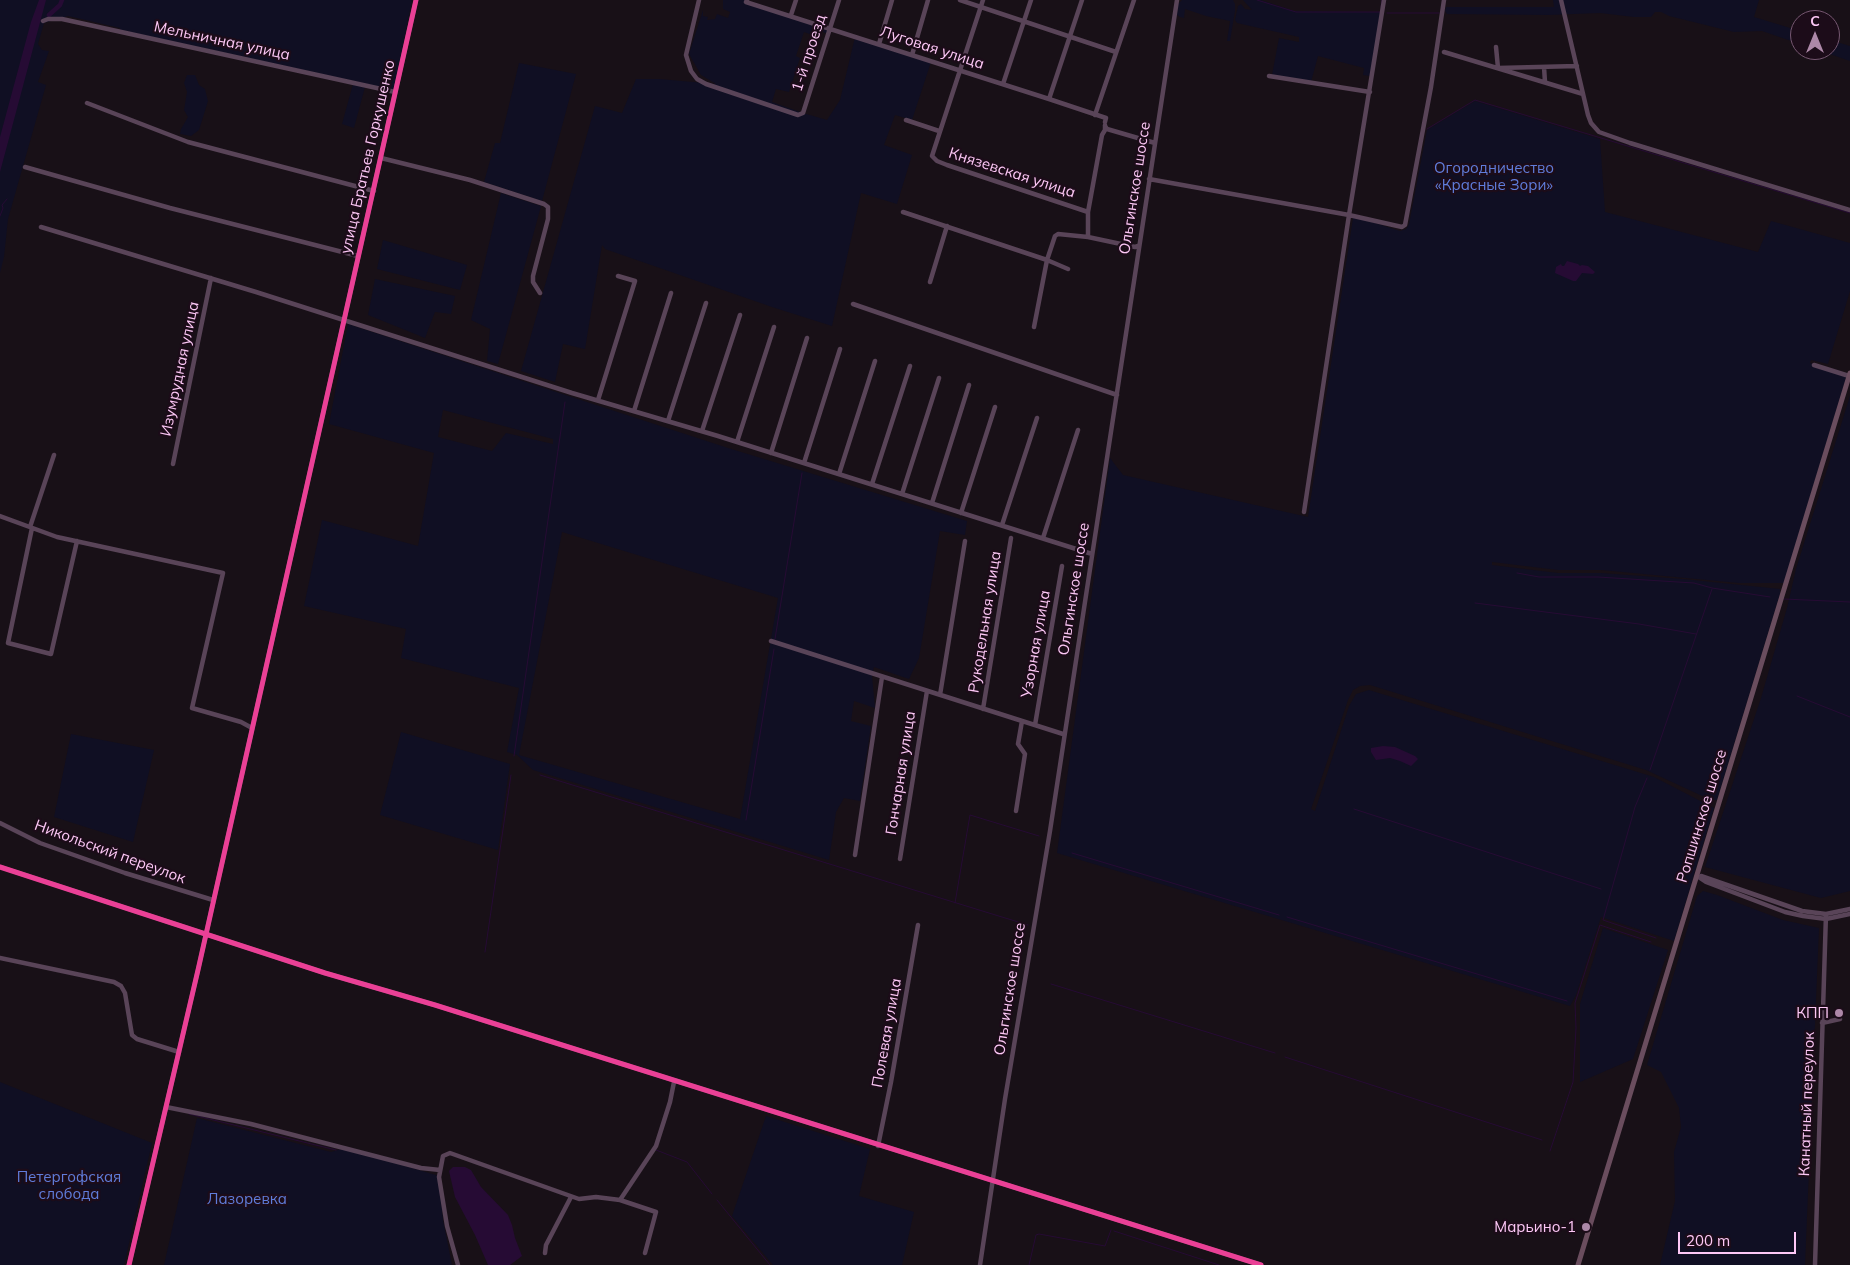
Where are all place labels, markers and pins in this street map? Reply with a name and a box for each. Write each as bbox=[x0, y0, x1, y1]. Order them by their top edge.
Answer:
place label: КПП bbox=[1796, 1004, 1829, 1022]
marker: КПП bbox=[1833, 1007, 1845, 1019]
place label: Марьино-1 bbox=[1494, 1218, 1576, 1236]
marker: Марьино-1 bbox=[1580, 1221, 1592, 1233]

